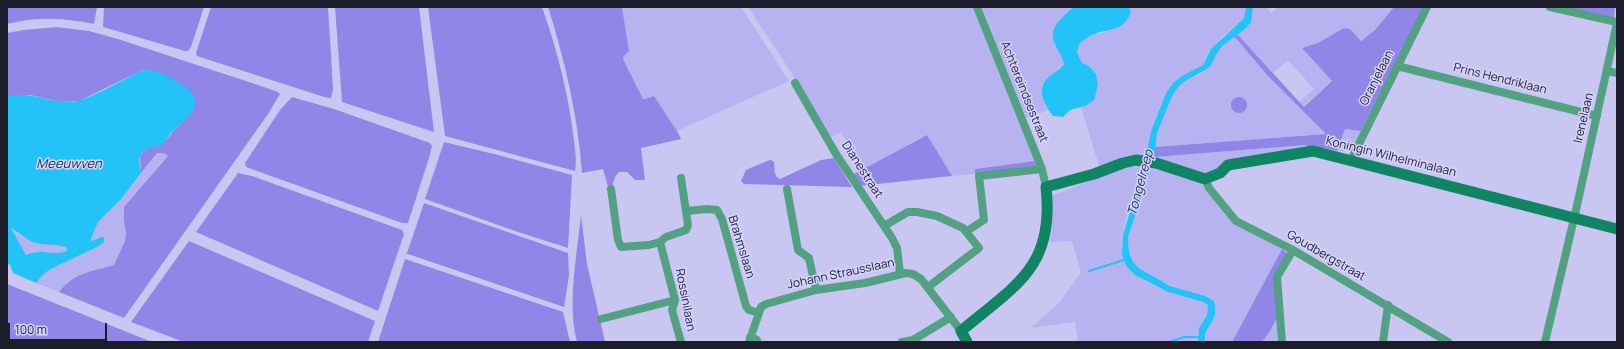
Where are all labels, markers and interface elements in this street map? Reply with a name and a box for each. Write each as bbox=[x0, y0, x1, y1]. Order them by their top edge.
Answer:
street label: Achtereindsestraat bbox=[997, 39, 1051, 145]
street label: Oranjelaan bbox=[1357, 48, 1397, 108]
street label: Prins Hendriklaan bbox=[1452, 60, 1548, 98]
street label: Irenelaan bbox=[1571, 91, 1597, 145]
street label: Koningin Wilhelminalaan bbox=[1324, 134, 1458, 180]
street label: Dianestraat bbox=[838, 139, 886, 201]
water label: Tongelreep bbox=[1125, 148, 1157, 218]
water label: Meeuwven bbox=[36, 156, 102, 172]
street label: Brahmslaan bbox=[725, 214, 757, 280]
street label: Goudbergstraat bbox=[1284, 228, 1368, 284]
street label: Johann Strausslaan bbox=[786, 256, 896, 292]
street label: Rossinilaan bbox=[672, 268, 698, 332]
scale bar bbox=[10, 315, 109, 341]
text: 100 m bbox=[15, 321, 47, 338]

